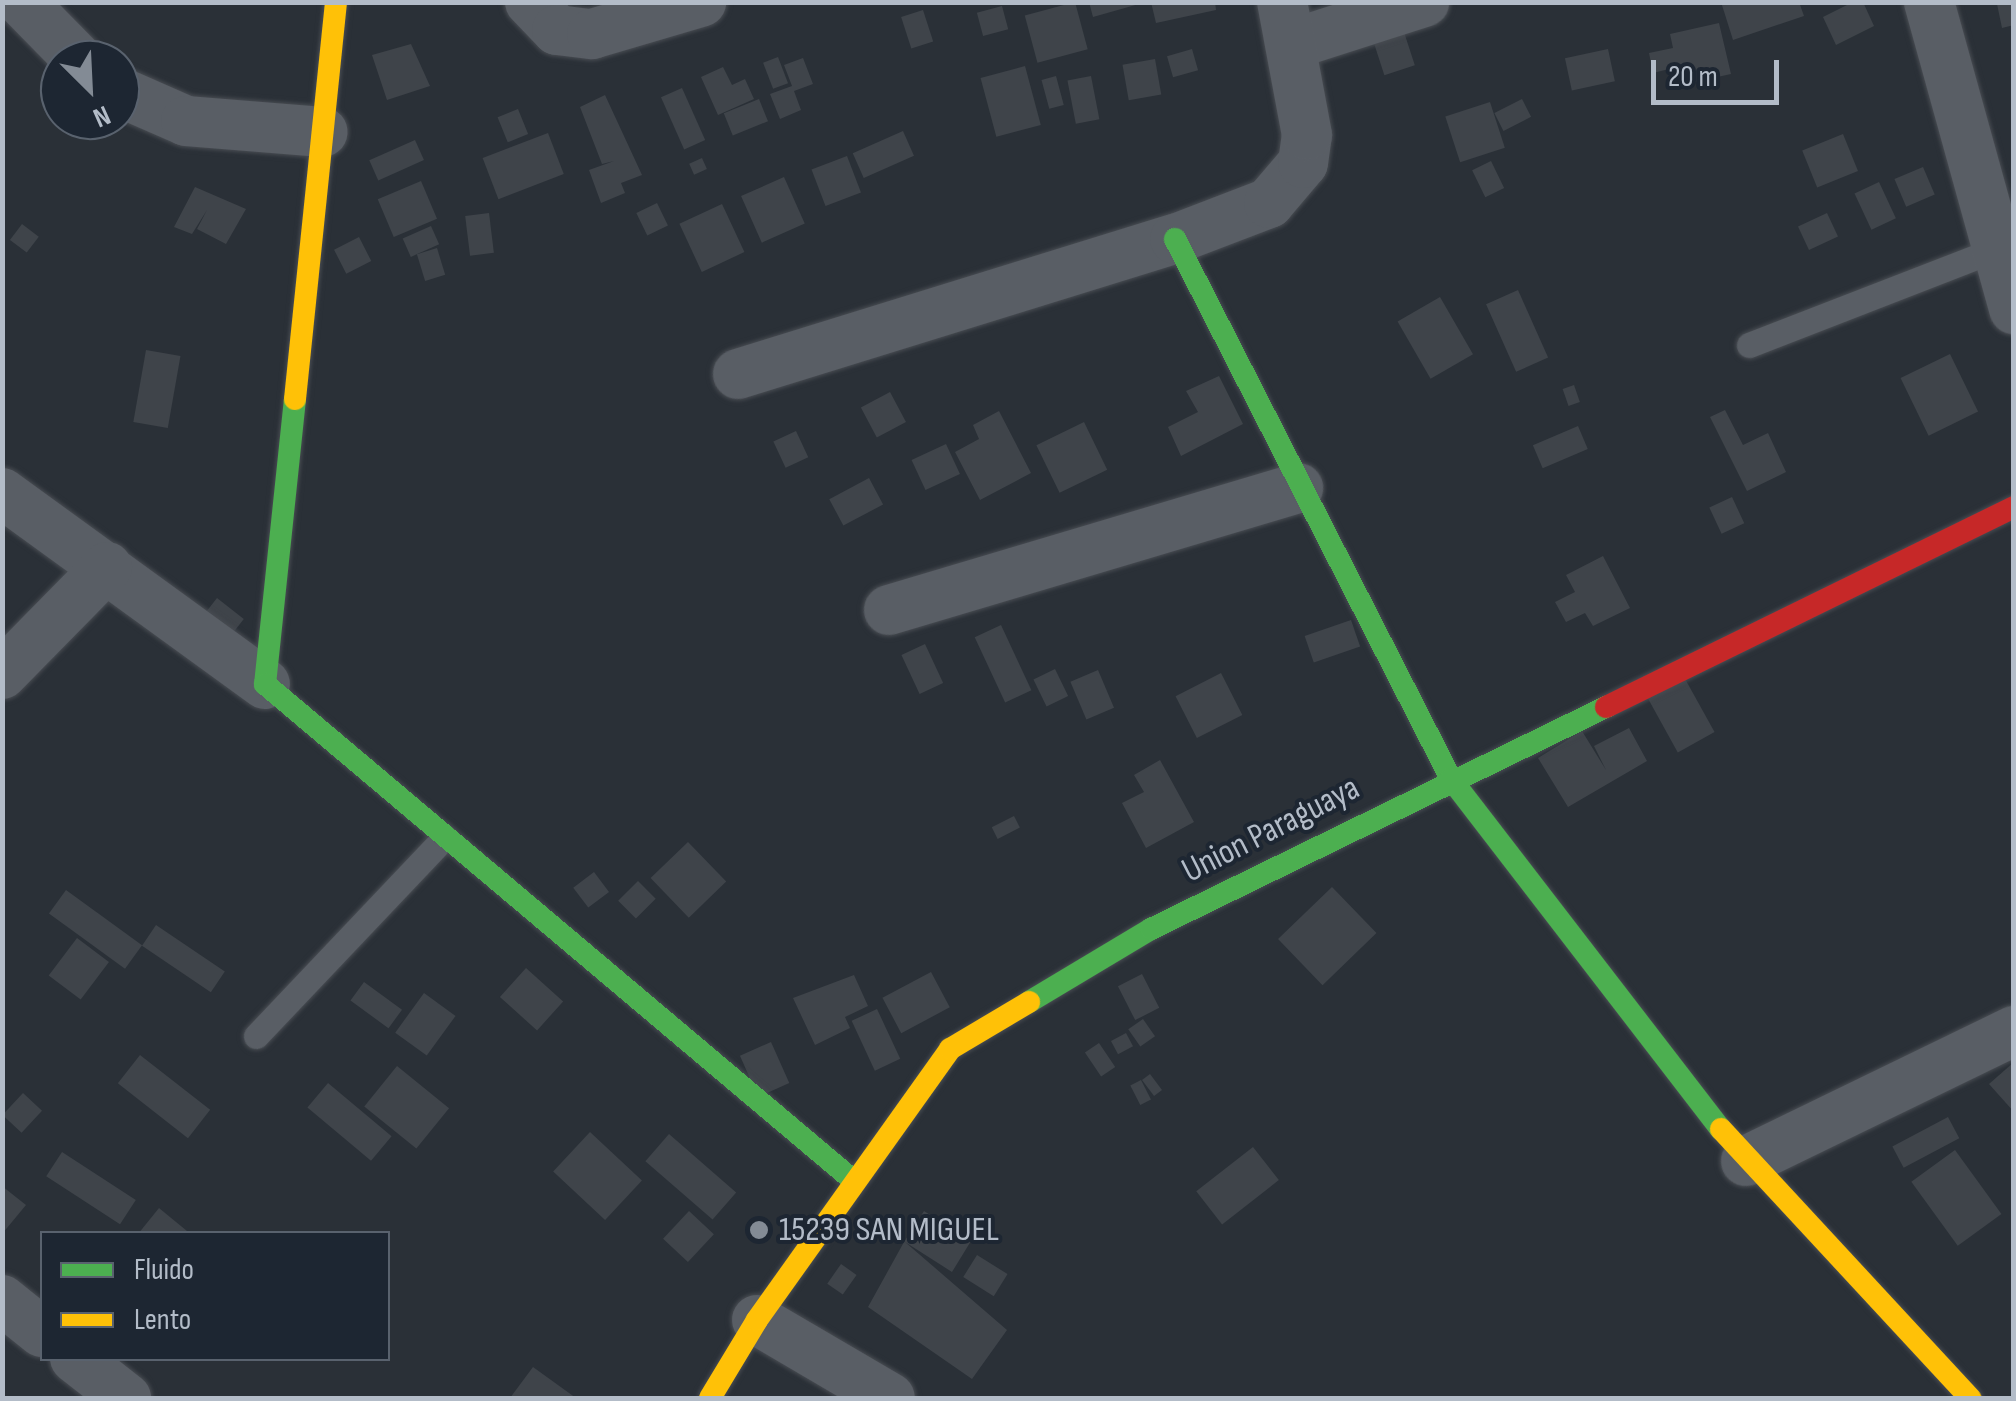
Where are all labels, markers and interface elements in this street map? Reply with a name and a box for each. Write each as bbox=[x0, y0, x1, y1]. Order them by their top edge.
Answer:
north arrow bbox=[40, 40, 140, 140]
scale bar bbox=[1656, 40, 1784, 102]
text: 20 m bbox=[1668, 59, 1718, 95]
text: N bbox=[88, 98, 115, 134]
street label: Union Paraguaya bbox=[1176, 767, 1366, 893]
place label: 15239 SAN MIGUEL bbox=[779, 1209, 999, 1251]
marker: 15239 SAN MIGUEL bbox=[748, 1219, 770, 1241]
legend bbox=[40, 1231, 390, 1361]
text: Fluido bbox=[134, 1252, 194, 1288]
text: Lento bbox=[134, 1302, 191, 1338]

